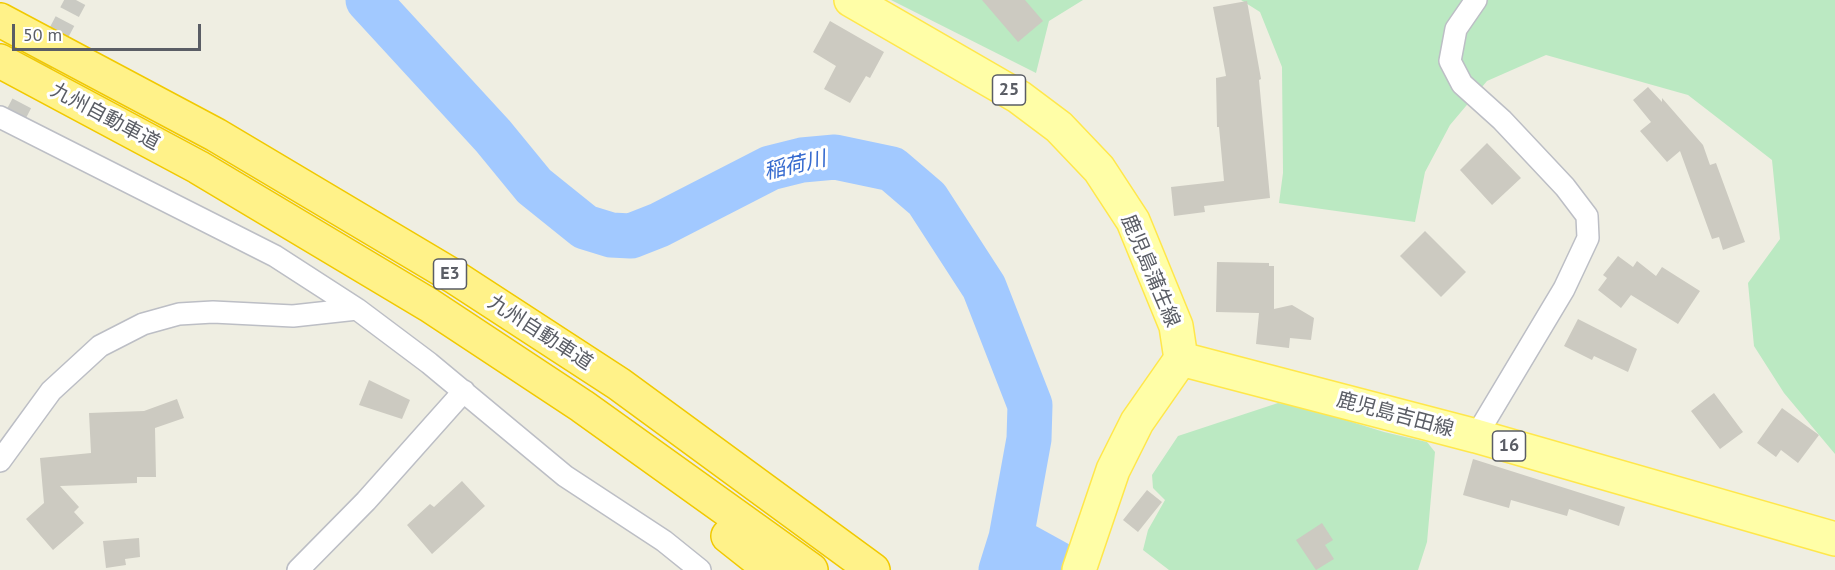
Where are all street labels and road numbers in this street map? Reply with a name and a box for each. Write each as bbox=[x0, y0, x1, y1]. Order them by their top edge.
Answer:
road number: 25 bbox=[992, 75, 1026, 105]
street label: 九州自動車道 bbox=[46, 78, 164, 156]
street label: 鹿児島蒲生線 bbox=[1116, 211, 1184, 331]
road number: E3 bbox=[434, 259, 466, 289]
street label: 九州自動車道 bbox=[483, 290, 597, 376]
street label: 鹿児島吉田線 bbox=[1334, 388, 1456, 442]
road number: 16 bbox=[1492, 431, 1526, 461]

